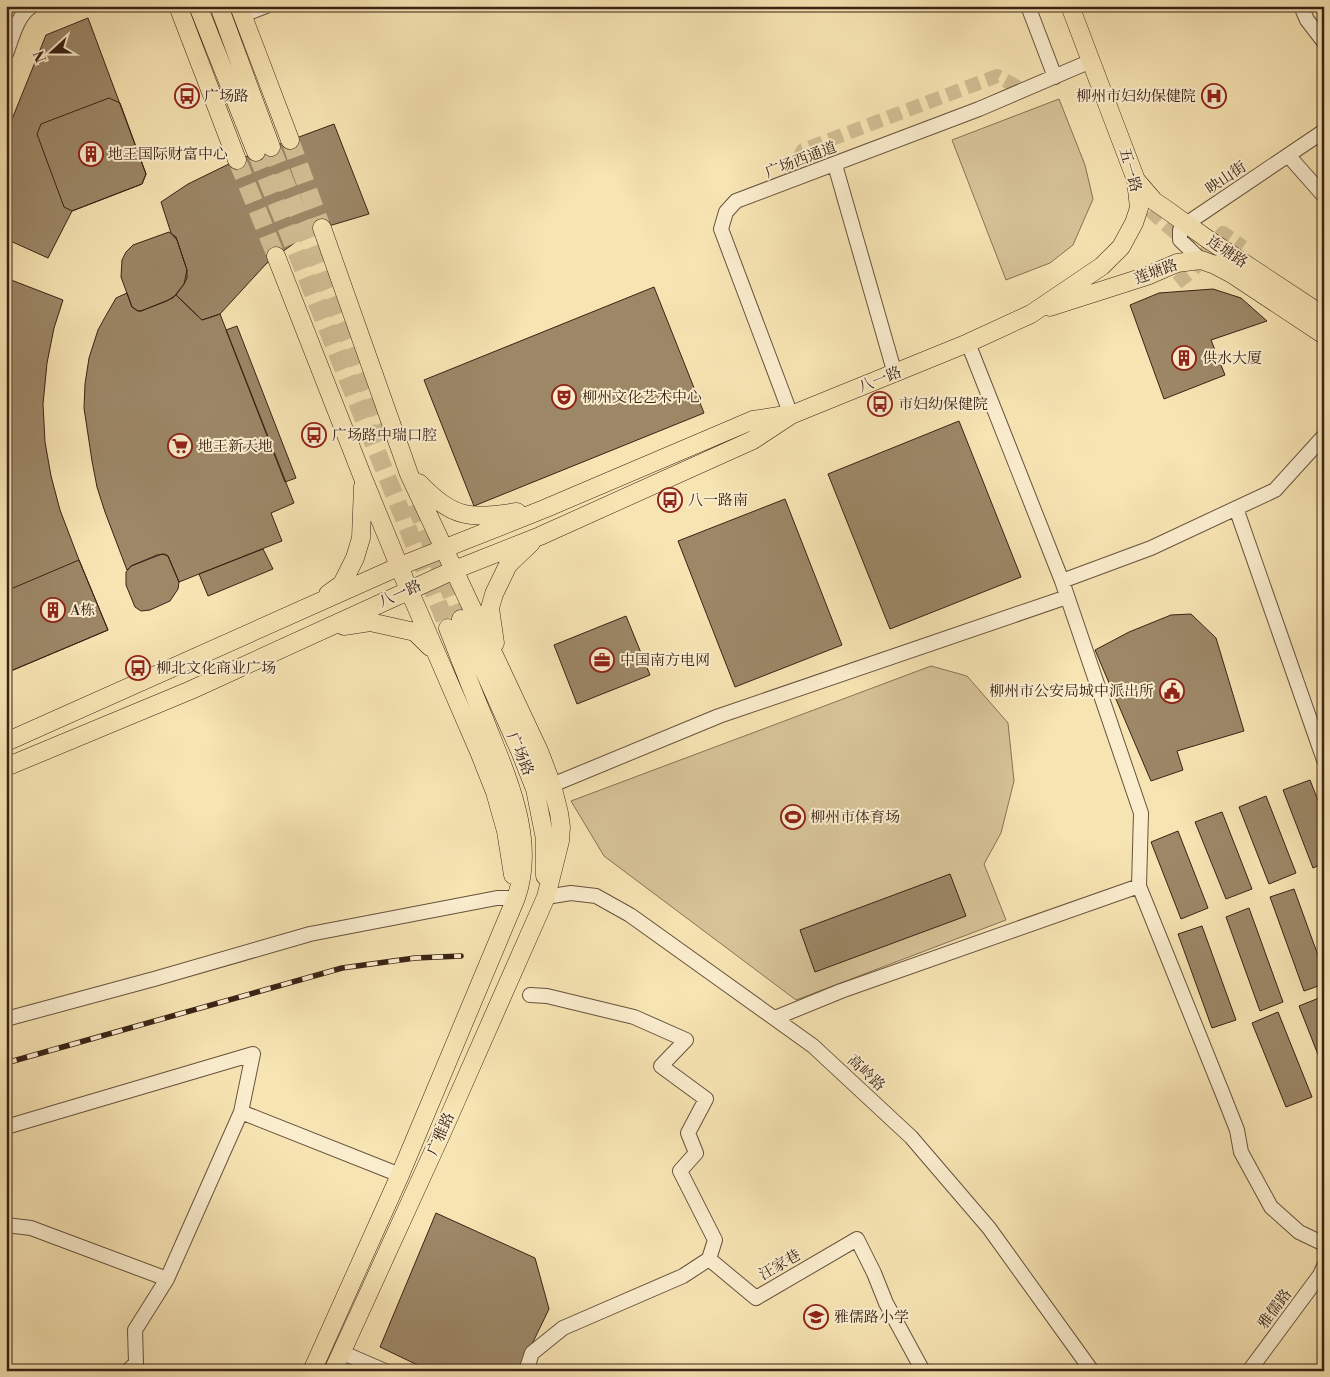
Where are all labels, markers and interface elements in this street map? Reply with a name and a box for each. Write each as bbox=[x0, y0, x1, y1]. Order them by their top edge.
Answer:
north arrow bbox=[28, 28, 78, 78]
text: N bbox=[30, 48, 51, 65]
bus stop icon: 广场路 bbox=[174, 83, 200, 109]
hospital icon: 柳州市妇幼保健院 bbox=[1201, 83, 1227, 109]
place label: 广场路 bbox=[204, 87, 249, 106]
place label: 柳州市妇幼保健院 bbox=[1076, 87, 1196, 106]
street label: 广场西通道 bbox=[763, 138, 839, 182]
building icon: 地王国际财富中心 bbox=[78, 141, 104, 167]
place label: 地王国际财富中心 bbox=[108, 145, 228, 164]
street label: 五一路 bbox=[1115, 146, 1145, 194]
street label: 映山街 bbox=[1202, 158, 1250, 198]
street label: 连塘路 bbox=[1203, 232, 1251, 272]
street label: 莲塘路 bbox=[1132, 255, 1180, 289]
building icon: 供水大厦 bbox=[1171, 345, 1197, 371]
place label: 供水大厦 bbox=[1202, 349, 1262, 368]
street label: 八一路 bbox=[856, 363, 904, 397]
theatre icon: 柳州文化艺术中心 bbox=[551, 384, 577, 410]
place label: 柳州文化艺术中心 bbox=[582, 388, 702, 407]
bus stop icon: 市妇幼保健院 bbox=[867, 391, 893, 417]
place label: 市妇幼保健院 bbox=[898, 395, 988, 414]
bus stop icon: 广场路中瑞口腔 bbox=[301, 422, 327, 448]
place label: 广场路中瑞口腔 bbox=[332, 426, 437, 445]
supermarket icon: 地王新天地 bbox=[167, 433, 193, 459]
place label: 地王新天地 bbox=[198, 437, 273, 456]
bus stop icon: 八一路南 bbox=[657, 487, 683, 513]
place label: 八一路南 bbox=[688, 491, 748, 510]
street label: 八一路 bbox=[376, 576, 424, 612]
building icon: A栋 bbox=[40, 597, 66, 623]
place label: A栋 bbox=[69, 601, 95, 620]
office icon: 中国南方电网 bbox=[589, 647, 615, 673]
place label: 中国南方电网 bbox=[620, 651, 710, 670]
bus stop icon: 柳北文化商业广场 bbox=[125, 655, 151, 681]
place label: 柳北文化商业广场 bbox=[156, 659, 276, 678]
public building icon: 柳州市公安局城中派出所 bbox=[1159, 678, 1185, 704]
place label: 柳州市公安局城中派出所 bbox=[989, 682, 1154, 701]
street label: 广场路 bbox=[502, 730, 538, 778]
sports icon: 柳州市体育场 bbox=[780, 804, 806, 830]
place label: 柳州市体育场 bbox=[810, 808, 900, 827]
street label: 高岭路 bbox=[843, 1051, 889, 1095]
street label: 广雅路 bbox=[423, 1110, 459, 1158]
street label: 汪家巷 bbox=[756, 1246, 804, 1284]
street label: 雅儒路 bbox=[1254, 1285, 1296, 1333]
school or university icon: 雅儒路小学 bbox=[803, 1304, 829, 1330]
place label: 雅儒路小学 bbox=[834, 1308, 909, 1327]

